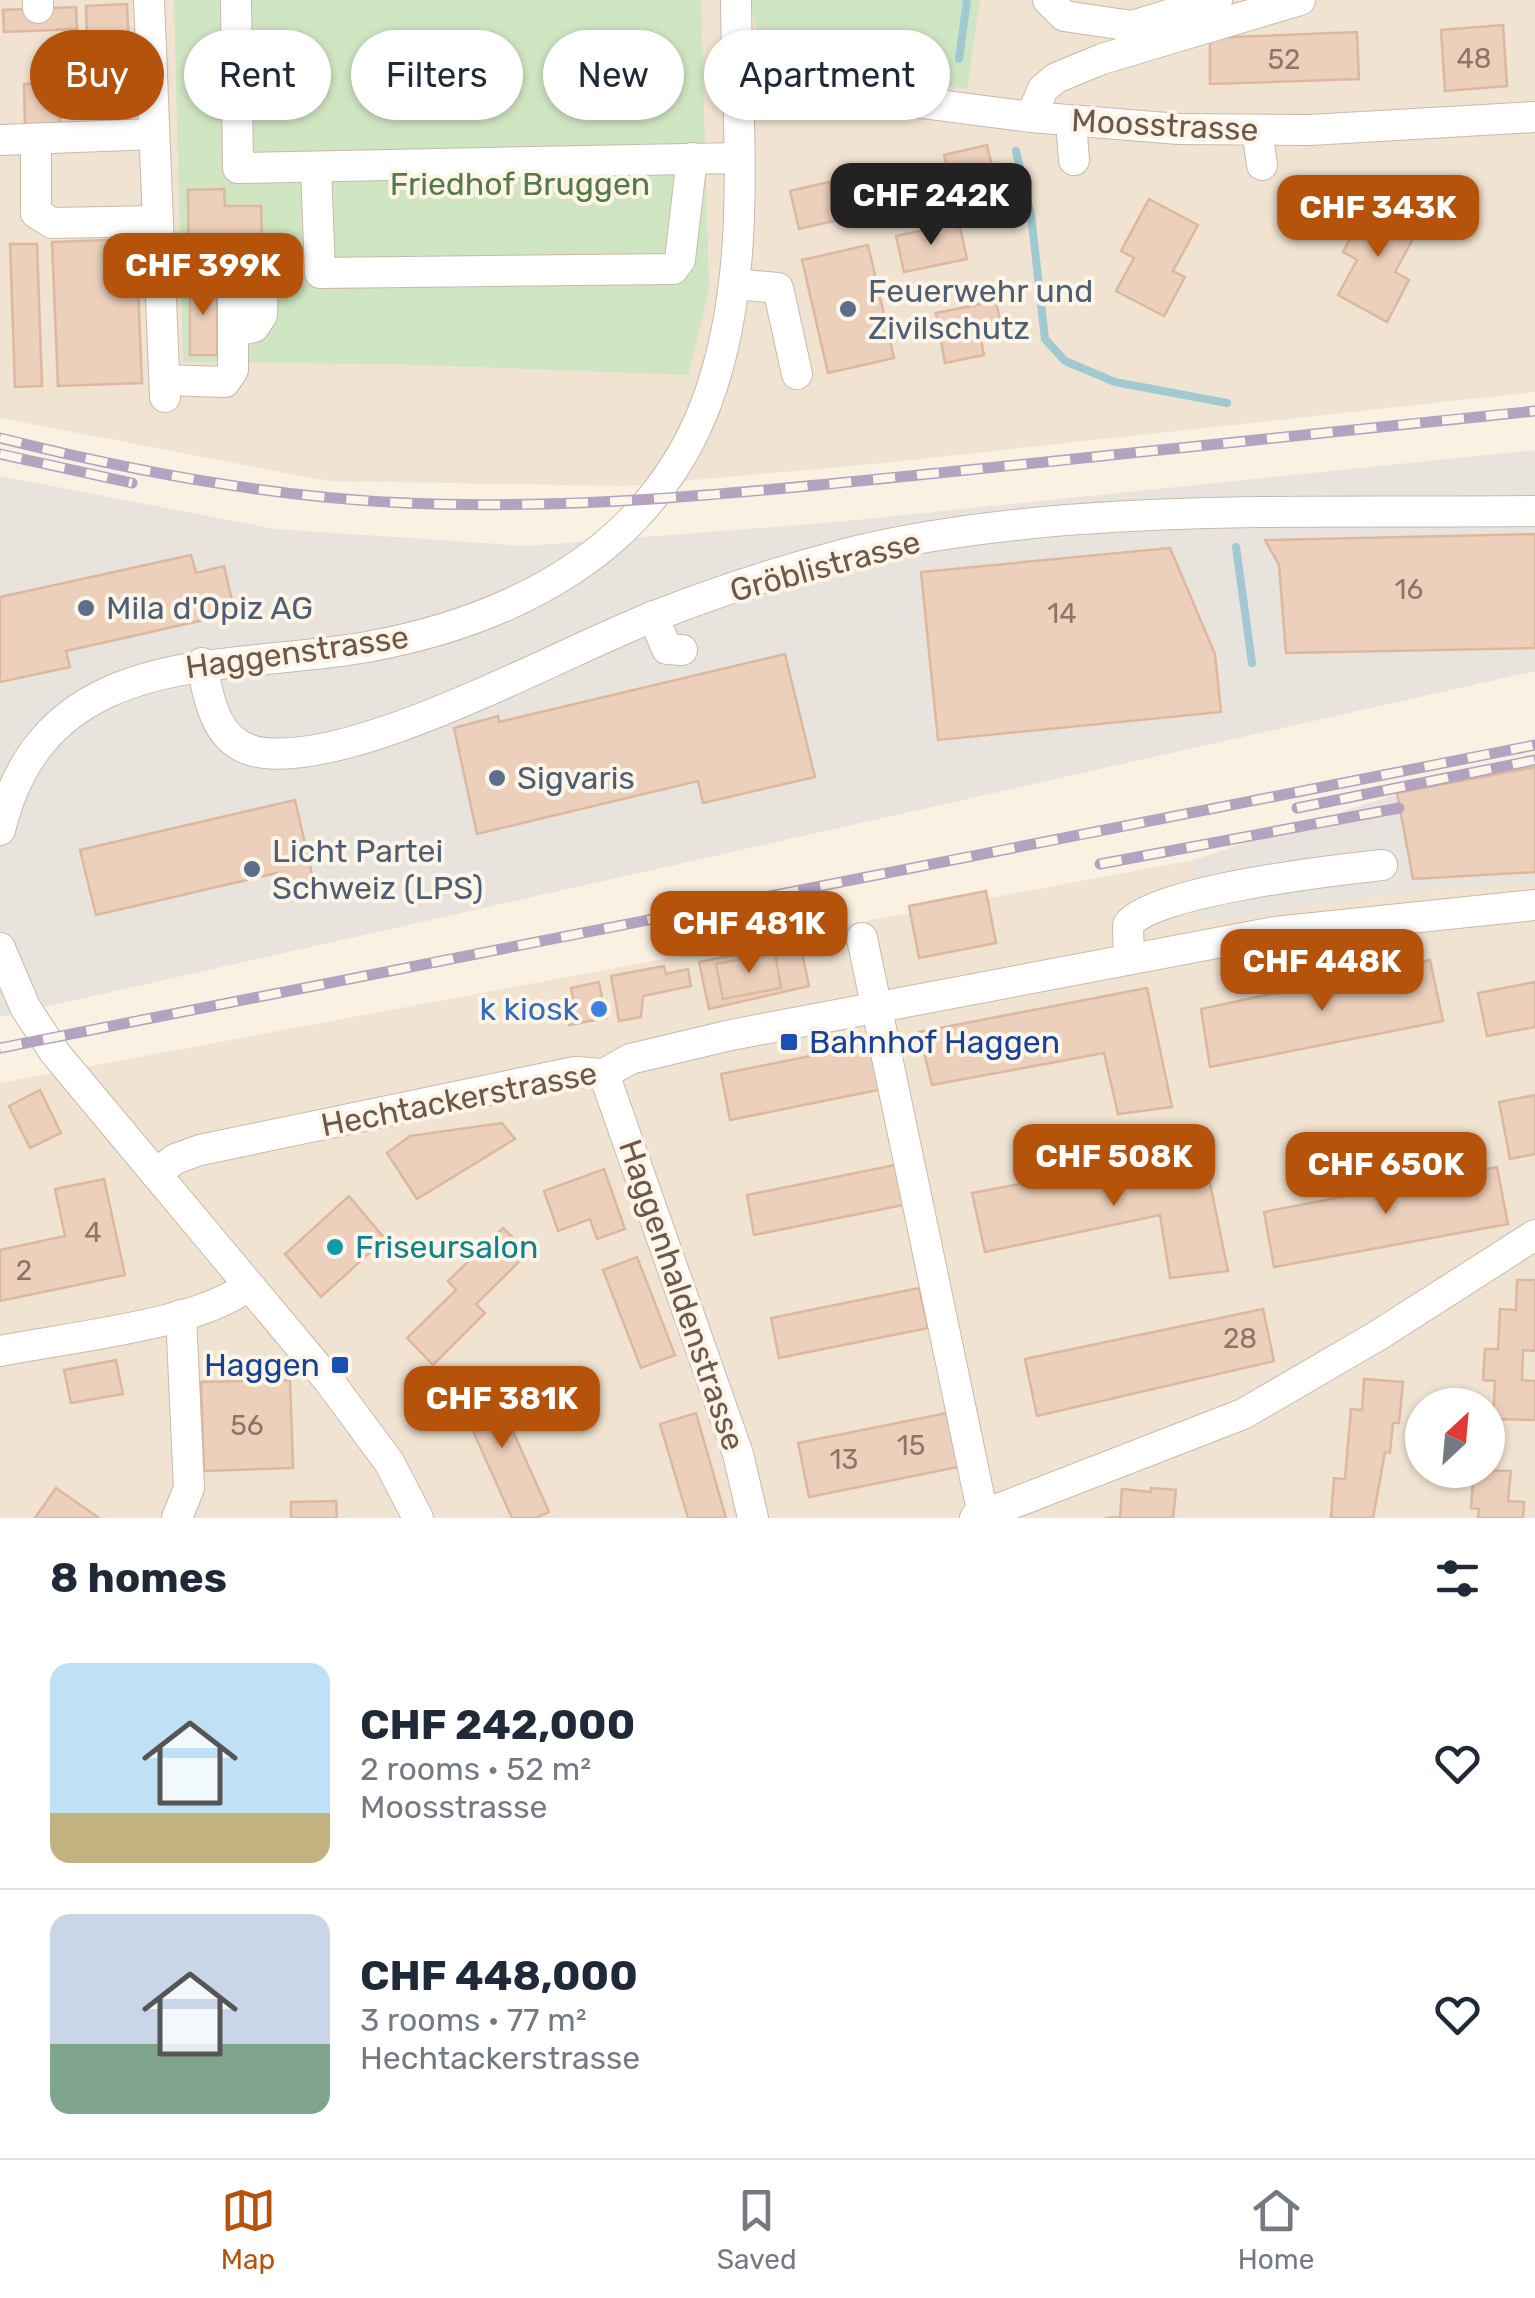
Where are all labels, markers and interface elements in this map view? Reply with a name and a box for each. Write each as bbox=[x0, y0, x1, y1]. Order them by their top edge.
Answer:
chip: Buy bbox=[30, 30, 164, 120]
chip: Rent bbox=[184, 30, 331, 120]
chip: Filters bbox=[351, 30, 523, 120]
chip: New bbox=[543, 30, 684, 120]
chip: Apartment bbox=[704, 30, 950, 120]
house number: 48 bbox=[1456, 42, 1492, 75]
house number: 52 bbox=[1267, 43, 1301, 76]
street label: Moosstrasse bbox=[1070, 101, 1260, 149]
pin: CHF 242K bbox=[828, 163, 1034, 248]
park label: Friedhof Bruggen bbox=[390, 165, 650, 203]
pin: CHF 343K bbox=[1275, 175, 1481, 260]
text: CHF 242K bbox=[853, 176, 1009, 214]
text: CHF 343K bbox=[1299, 188, 1457, 226]
pin: CHF 399K bbox=[100, 233, 306, 318]
text: CHF 399K bbox=[125, 246, 281, 284]
place label: Feuerwehr und Zivilschutz bbox=[868, 272, 1093, 347]
marker: Feuerwehr und Zivilschutz bbox=[837, 298, 859, 320]
street label: Gröblistrasse bbox=[726, 522, 924, 610]
house number: 16 bbox=[1395, 573, 1423, 606]
place label: Mila d'Opiz AG bbox=[106, 589, 313, 627]
marker: Mila d'Opiz AG bbox=[75, 597, 97, 619]
house number: 14 bbox=[1047, 597, 1077, 630]
street label: Haggenstrasse bbox=[183, 618, 411, 686]
place label: Sigvaris bbox=[517, 759, 635, 797]
marker: Sigvaris bbox=[486, 767, 508, 789]
place label: Licht Partei Schweiz (LPS) bbox=[272, 832, 483, 907]
marker: Licht Partei Schweiz (LPS) bbox=[241, 858, 263, 880]
pin: CHF 481K bbox=[646, 891, 852, 976]
text: CHF 481K bbox=[672, 904, 826, 942]
pin: CHF 448K bbox=[1219, 929, 1425, 1014]
text: CHF 448K bbox=[1242, 942, 1402, 980]
place label: k kiosk bbox=[480, 990, 579, 1028]
marker: k kiosk bbox=[588, 998, 610, 1020]
place label: Bahnhof Haggen bbox=[809, 1023, 1060, 1061]
marker: Bahnhof Haggen bbox=[778, 1031, 800, 1053]
street label: Hechtackerstrasse bbox=[318, 1054, 600, 1144]
pin: CHF 508K bbox=[1011, 1124, 1217, 1209]
pin: CHF 650K bbox=[1283, 1132, 1489, 1217]
street label: Haggenhaldenstrasse bbox=[611, 1135, 753, 1455]
text: CHF 508K bbox=[1035, 1137, 1193, 1175]
text: CHF 650K bbox=[1308, 1145, 1464, 1183]
house number: 4 bbox=[84, 1216, 102, 1249]
place label: Friseursalon bbox=[355, 1228, 538, 1266]
marker: Friseursalon bbox=[324, 1236, 346, 1258]
house number: 2 bbox=[16, 1254, 32, 1287]
house number: 28 bbox=[1223, 1322, 1257, 1355]
place label: Haggen bbox=[204, 1346, 320, 1384]
marker: Haggen bbox=[329, 1354, 351, 1376]
pin: CHF 381K bbox=[399, 1366, 605, 1451]
text: CHF 381K bbox=[426, 1379, 578, 1417]
north arrow bbox=[1405, 1388, 1505, 1488]
map controls bbox=[1405, 1388, 1505, 1488]
house number: 56 bbox=[230, 1409, 264, 1442]
house number: 15 bbox=[897, 1429, 925, 1462]
house number: 13 bbox=[830, 1443, 858, 1476]
icon: filters bbox=[1430, 1551, 1485, 1606]
text: 8 homes bbox=[50, 1553, 227, 1603]
text: CHF 242,000 bbox=[360, 1700, 635, 1750]
icon: home bbox=[130, 1703, 250, 1823]
icon: heart bbox=[1430, 1736, 1485, 1791]
text: 2 rooms · 52 m² bbox=[360, 1750, 591, 1788]
text: Moosstrasse bbox=[360, 1788, 547, 1826]
text: CHF 448,000 bbox=[360, 1951, 638, 2001]
icon: home bbox=[130, 1954, 250, 2074]
icon: heart bbox=[1430, 1987, 1485, 2042]
text: 3 rooms · 77 m² bbox=[360, 2001, 587, 2039]
text: Hechtackerstrasse bbox=[360, 2039, 640, 2077]
tab: Map bbox=[221, 2183, 276, 2276]
tab: Saved bbox=[717, 2183, 797, 2276]
tab: Home bbox=[1238, 2183, 1314, 2276]

